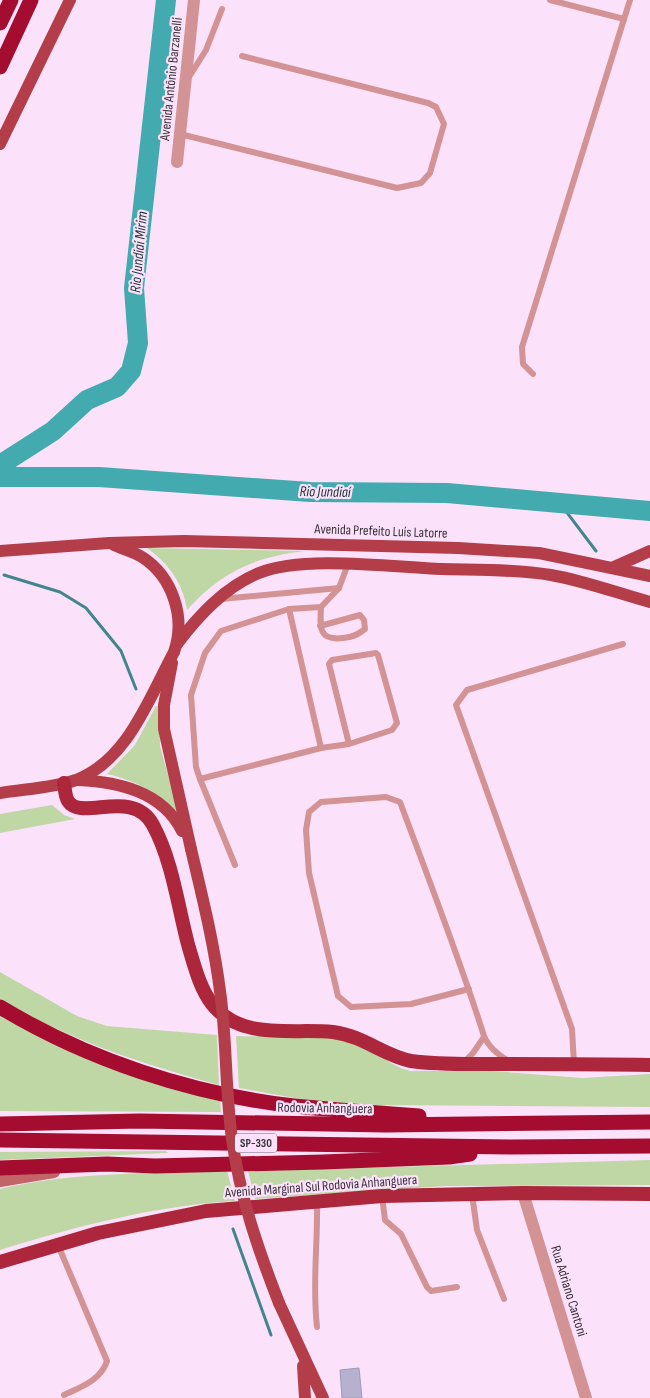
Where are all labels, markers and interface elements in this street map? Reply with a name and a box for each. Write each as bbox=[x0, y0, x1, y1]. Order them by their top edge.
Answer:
street label: Avenida Antônio Barzanelli bbox=[156, 17, 186, 142]
water label: Rio Jundiaí Mirim bbox=[126, 210, 152, 293]
water label: Rio Jundiaí bbox=[299, 482, 352, 502]
street label: Avenida Prefeito Luís Latorre bbox=[313, 520, 448, 542]
street label: Rodovia Anhanguera bbox=[277, 1099, 373, 1117]
road number: SP-330 bbox=[235, 1134, 277, 1152]
street label: Avenida Marginal Sul Rodovia Anhanguera bbox=[223, 1171, 418, 1201]
street label: Rua Adriano Cantoni bbox=[547, 1243, 591, 1339]

